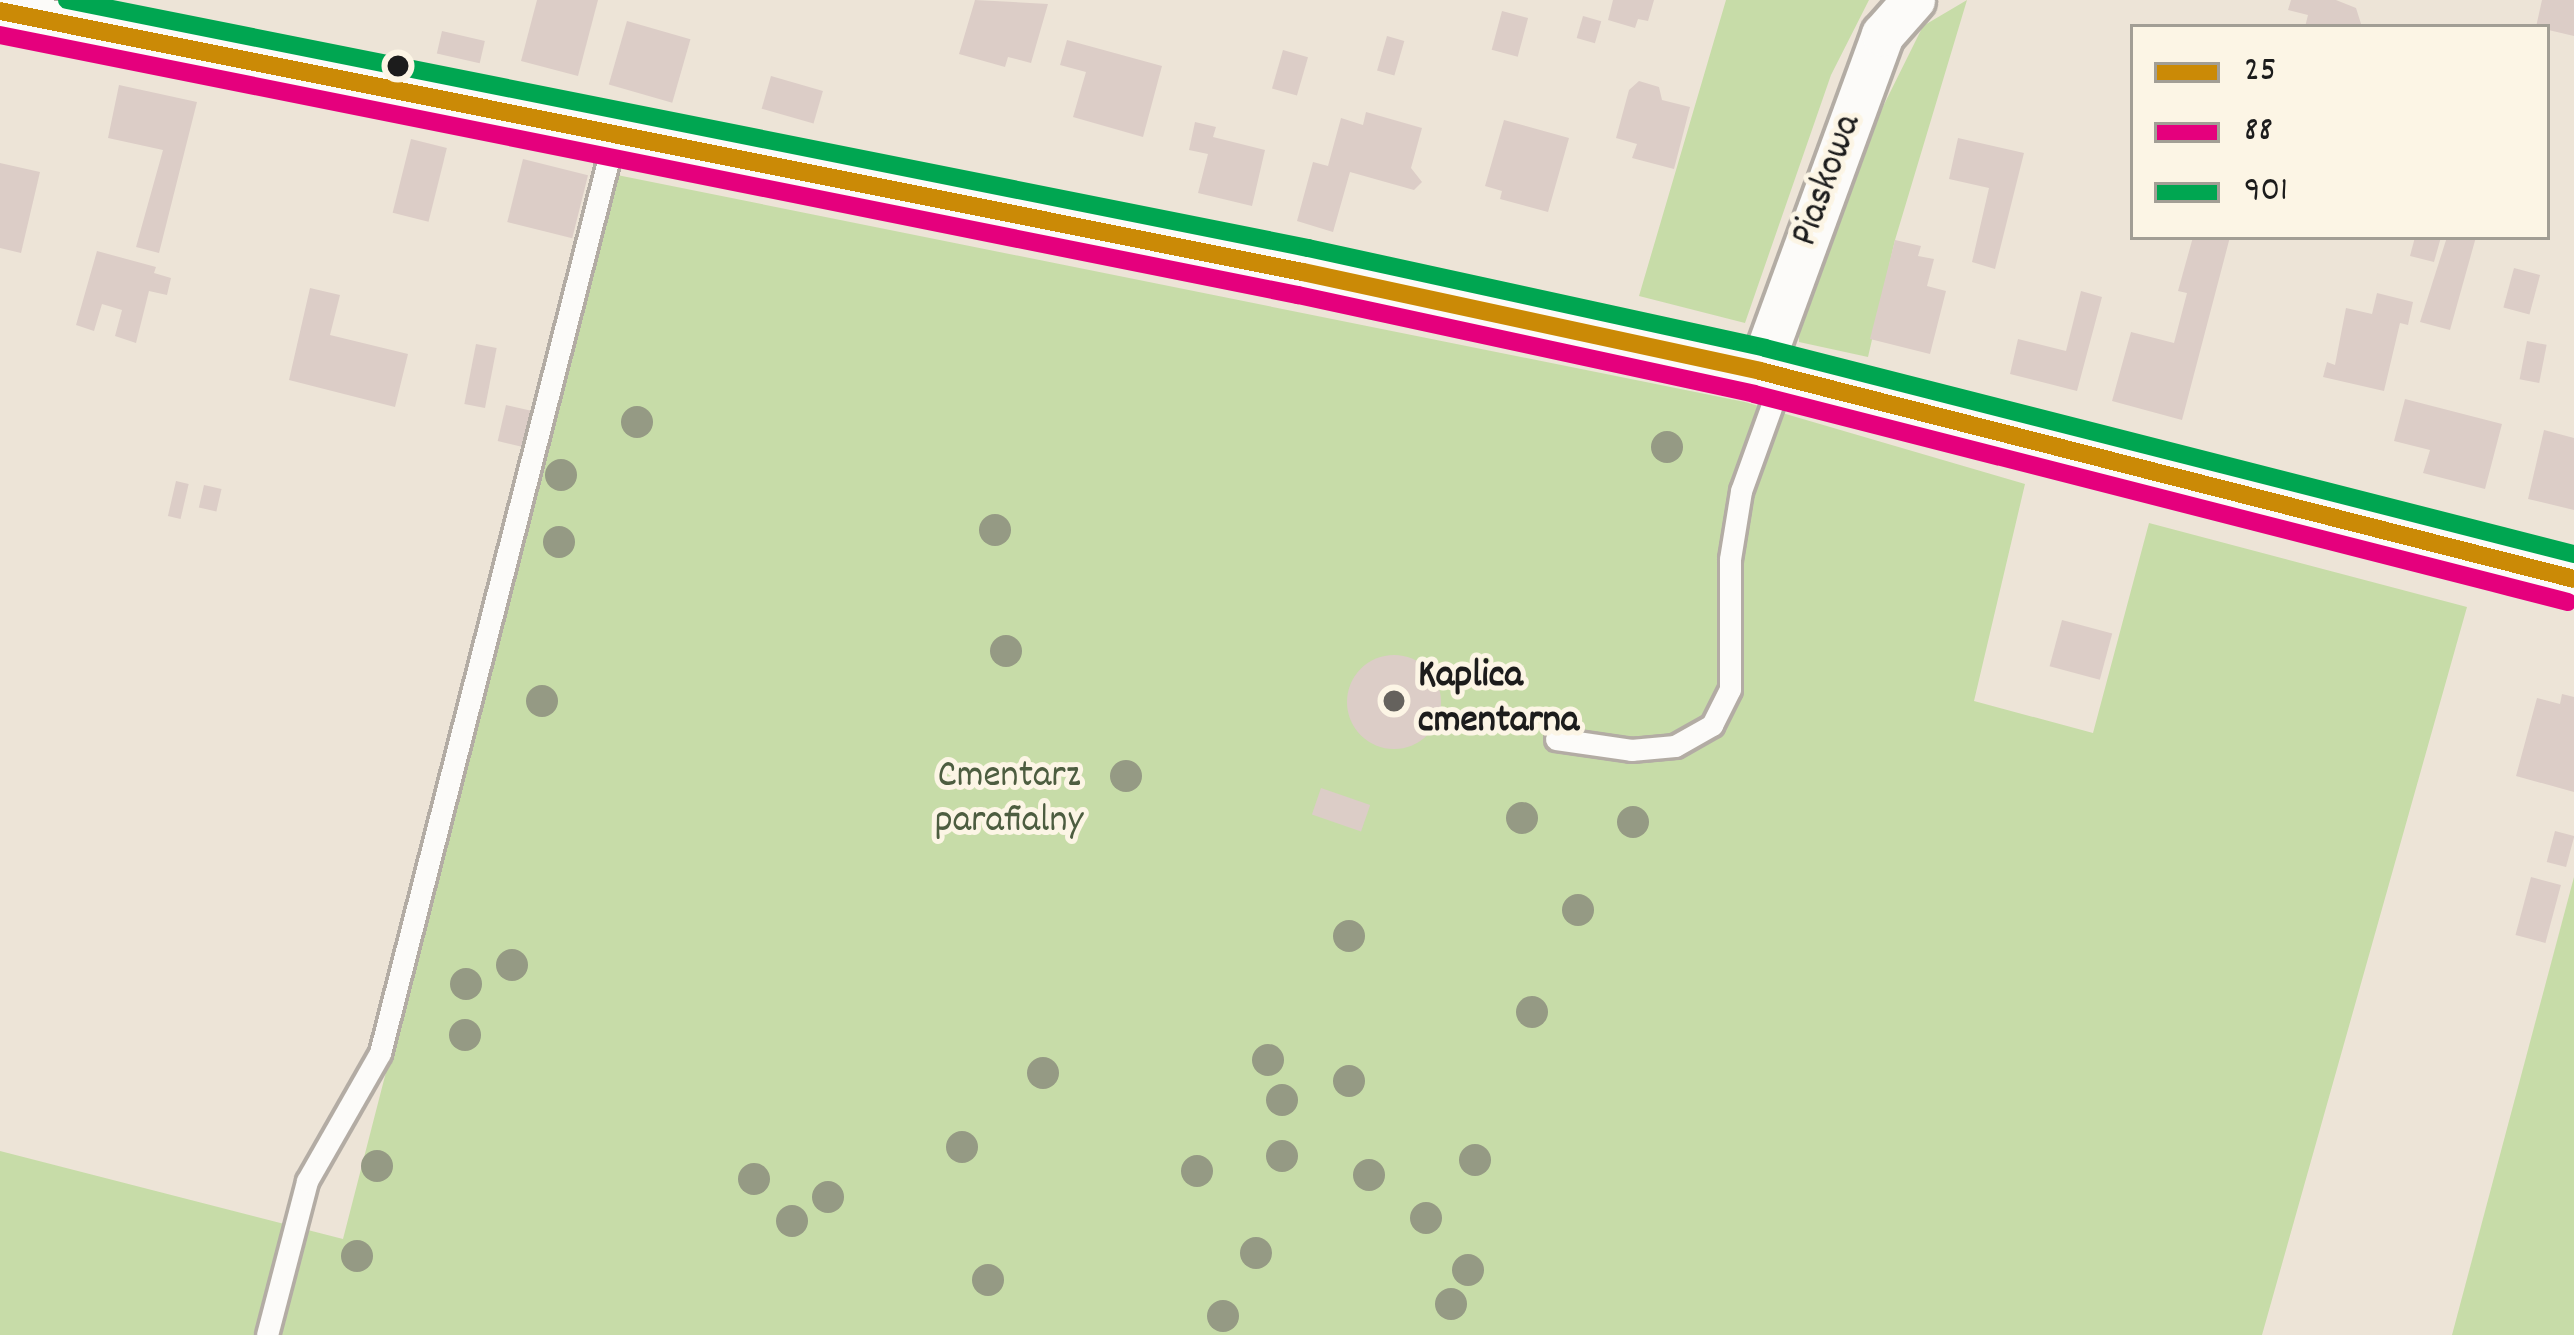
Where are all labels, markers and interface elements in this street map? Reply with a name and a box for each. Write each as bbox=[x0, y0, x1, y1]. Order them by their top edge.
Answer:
legend bbox=[2130, 24, 2550, 240]
text: 25 bbox=[2244, 46, 2276, 98]
unlabelled marker bbox=[387, 55, 409, 77]
text: 88 bbox=[2244, 106, 2273, 158]
street label: Piaskowa bbox=[1784, 109, 1874, 253]
text: 901 bbox=[2244, 166, 2288, 218]
place label: Kaplica cmentarna bbox=[1418, 656, 1579, 747]
marker: Kaplica cmentarna bbox=[1381, 688, 1407, 714]
park label: Cmentarz parafialny bbox=[935, 756, 1083, 847]

